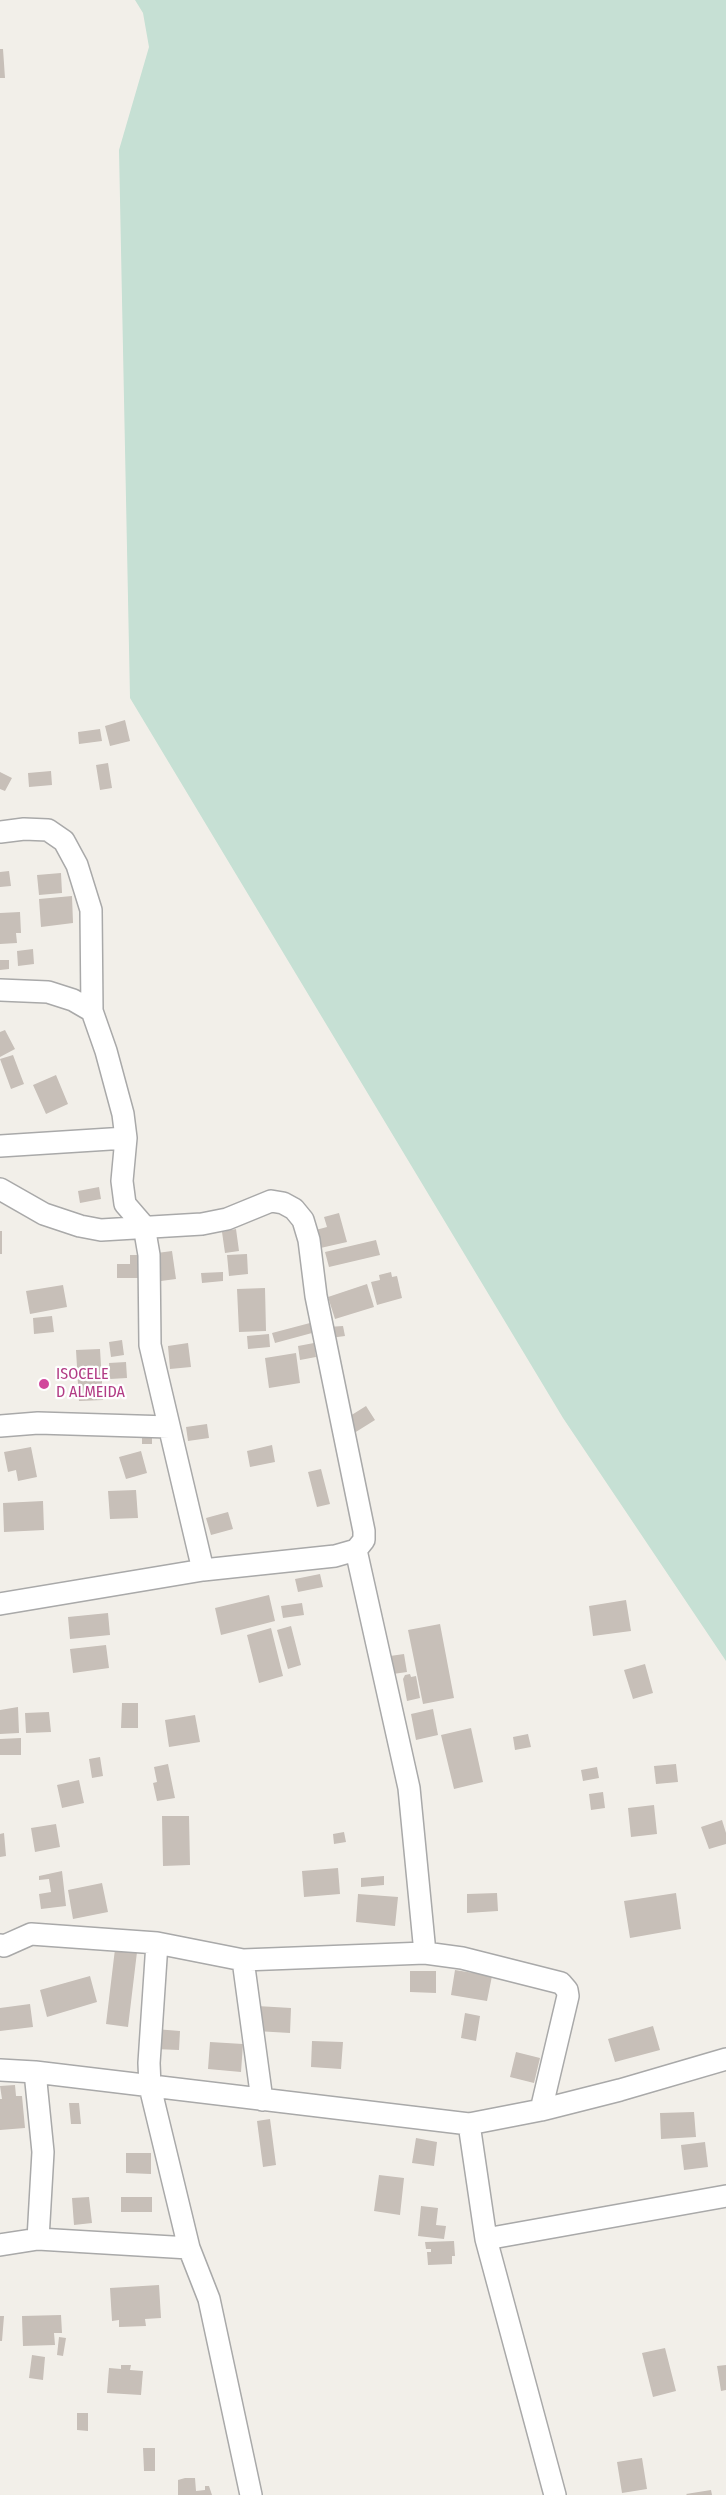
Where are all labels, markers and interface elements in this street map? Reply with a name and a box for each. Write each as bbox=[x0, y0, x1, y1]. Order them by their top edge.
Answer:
place label: ISOCELE D ALMEIDA bbox=[56, 1365, 125, 1403]
marker: ISOCELE D ALMEIDA bbox=[37, 1377, 51, 1391]

